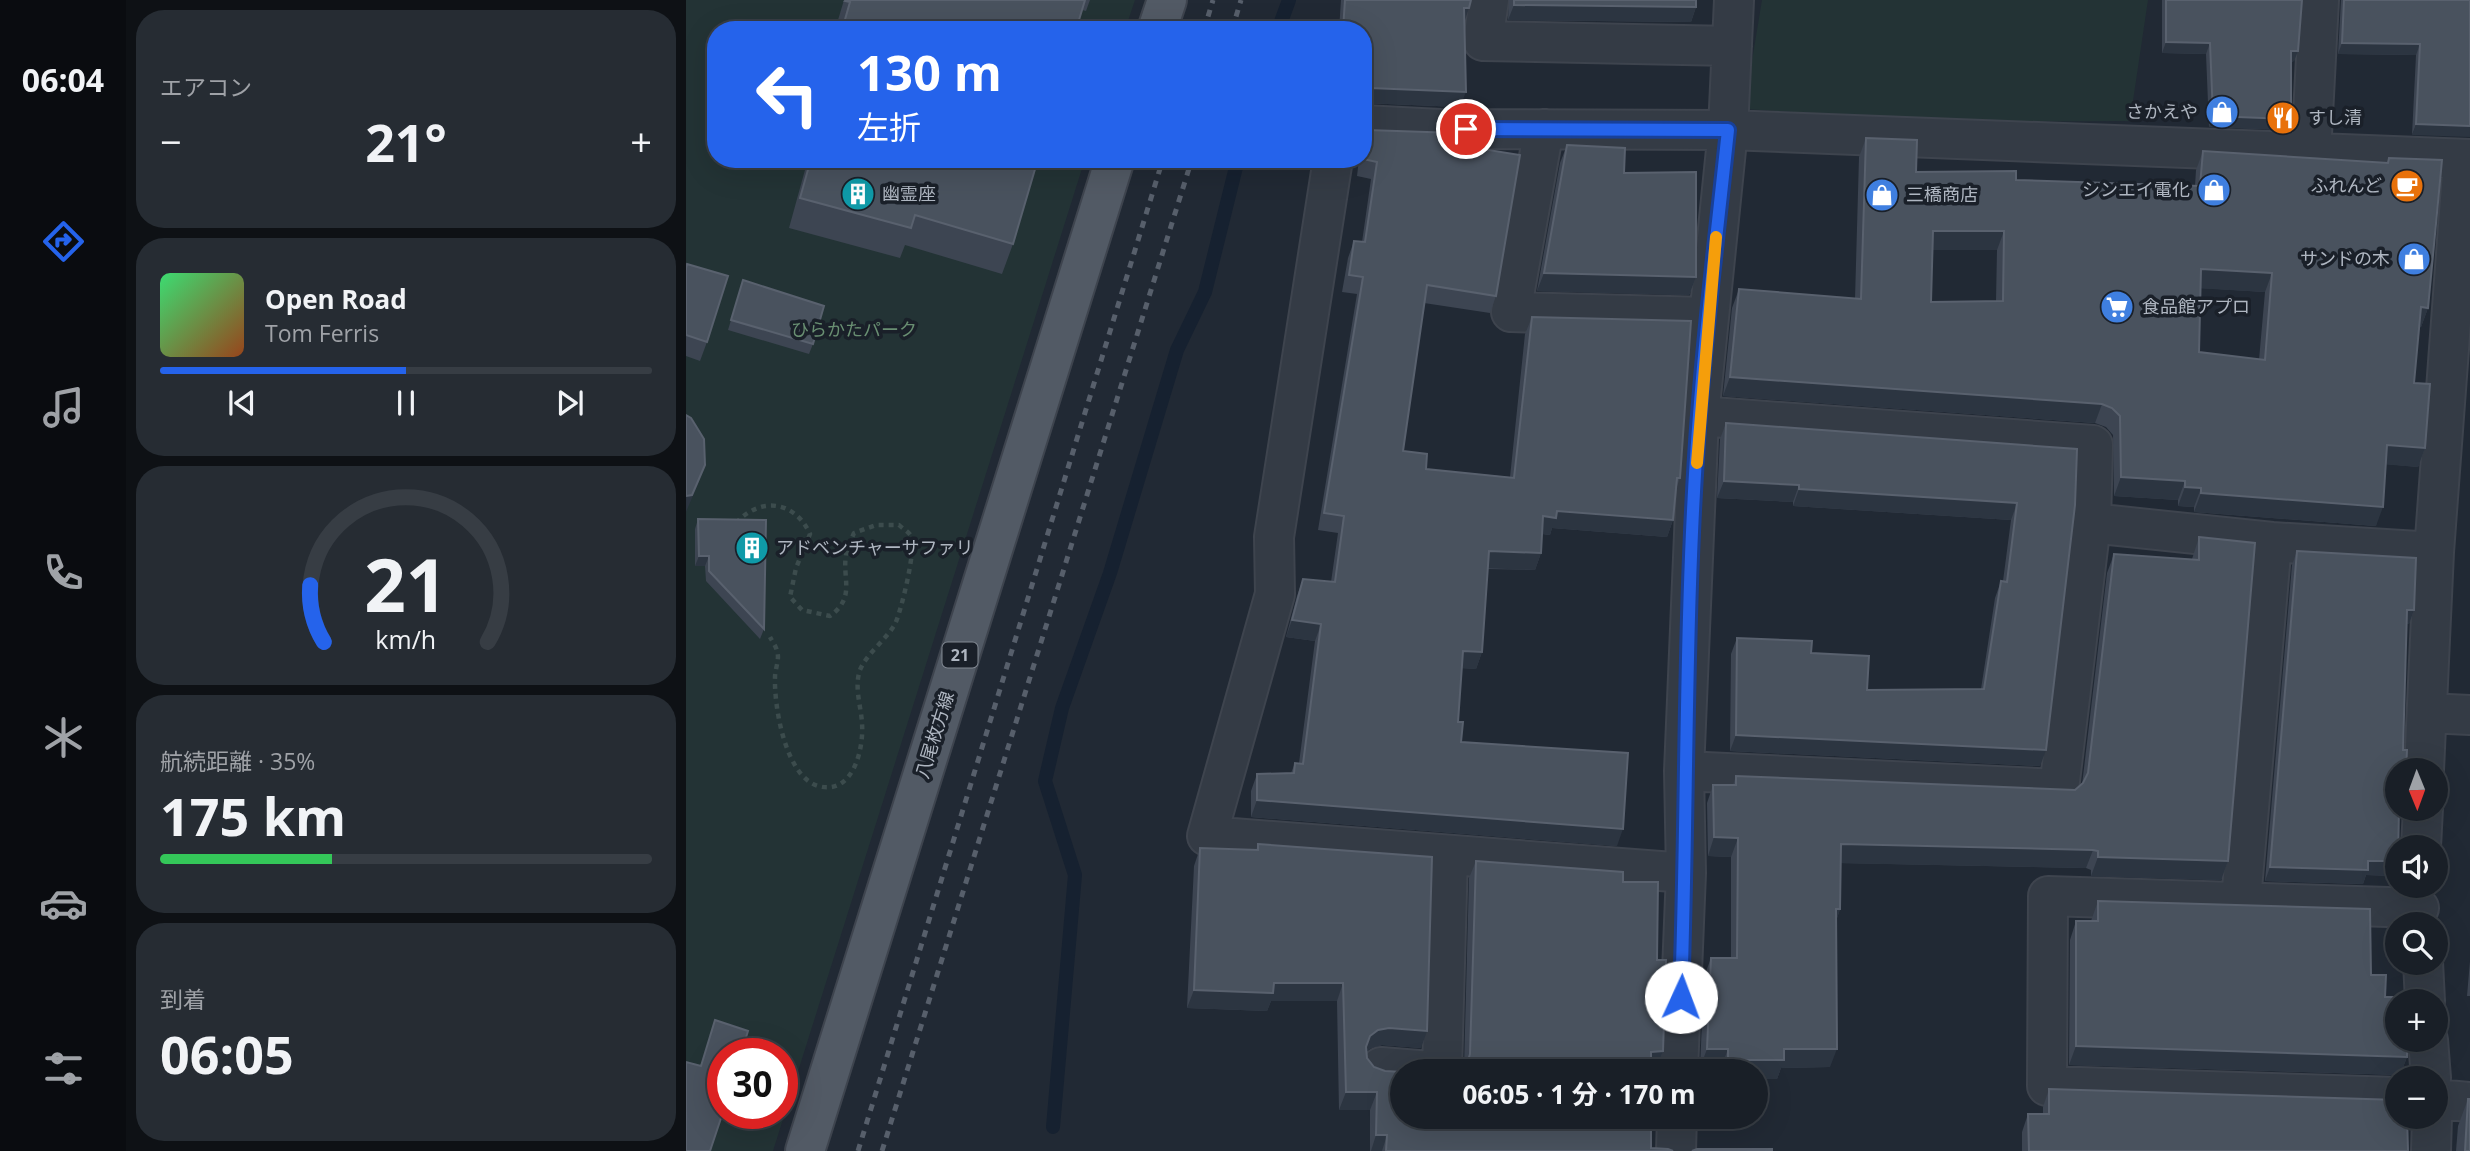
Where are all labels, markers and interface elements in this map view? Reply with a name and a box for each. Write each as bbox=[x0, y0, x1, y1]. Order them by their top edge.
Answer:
text: 130 m bbox=[857, 39, 1002, 105]
icon: left bbox=[742, 49, 833, 140]
text: 06:04 bbox=[22, 58, 104, 101]
text: エアコン bbox=[160, 71, 252, 103]
shop icon: さかえや bbox=[2203, 93, 2241, 131]
pin bbox=[1436, 99, 1496, 159]
place label: さかえや bbox=[2126, 99, 2198, 123]
restaurant icon: すし清 bbox=[2264, 99, 2302, 137]
text: 左折 bbox=[857, 105, 921, 148]
place label: すし清 bbox=[2308, 105, 2362, 129]
text: 21° bbox=[365, 106, 447, 177]
icon: arrive bbox=[1447, 110, 1485, 148]
text: − bbox=[160, 115, 182, 167]
text: + bbox=[630, 115, 652, 167]
cafe icon: ふれんど bbox=[2388, 167, 2426, 205]
shop icon: シンエイ電化 bbox=[2195, 171, 2233, 209]
place label: ふれんど bbox=[2311, 173, 2382, 197]
building icon: 幽霊座 bbox=[839, 175, 877, 213]
shop icon: 三橋商店 bbox=[1863, 176, 1901, 214]
place label: シンエイ電化 bbox=[2082, 177, 2190, 201]
place label: 幽霊座 bbox=[882, 181, 936, 205]
place label: 三橋商店 bbox=[1906, 182, 1978, 206]
icon: directions bbox=[39, 217, 88, 266]
shop icon: サンドの木 bbox=[2395, 240, 2433, 278]
place label: サンドの木 bbox=[2300, 246, 2390, 270]
text: Open Road bbox=[265, 281, 407, 317]
supermarket icon: 食品館アプロ bbox=[2098, 288, 2136, 326]
place label: 食品館アプロ bbox=[2142, 294, 2250, 318]
text: Tom Ferris bbox=[265, 317, 379, 349]
park label: ひらかたパーク bbox=[791, 317, 917, 341]
icon: music bbox=[39, 383, 88, 432]
icon: previous bbox=[223, 384, 261, 422]
icon: pause bbox=[387, 384, 425, 422]
icon: next bbox=[551, 384, 589, 422]
building icon: アドベンチャーサファリ bbox=[733, 529, 771, 567]
text: 21 bbox=[364, 534, 448, 633]
place label: アドベンチャーサファリ bbox=[776, 535, 973, 559]
icon: phone bbox=[39, 548, 88, 597]
text: km/h bbox=[376, 621, 436, 655]
road number: 21 bbox=[942, 642, 978, 668]
street label: 八尾枚方線 bbox=[909, 688, 959, 781]
icon: climate bbox=[39, 713, 88, 762]
text: 航続距離 · 35% bbox=[160, 745, 315, 777]
north arrow bbox=[2385, 758, 2448, 821]
map controls bbox=[2385, 758, 2448, 1129]
text: 175 km bbox=[160, 780, 346, 851]
button: sound bbox=[2385, 835, 2448, 898]
icon: car bbox=[39, 879, 88, 928]
button: search bbox=[2385, 912, 2448, 975]
position arrow bbox=[1644, 960, 1718, 1034]
text: 到着 bbox=[160, 983, 206, 1015]
button: + bbox=[2385, 989, 2448, 1052]
text: 06:05 bbox=[160, 1018, 294, 1089]
speed limit sign: 30 bbox=[707, 1038, 798, 1129]
icon: filters bbox=[39, 1044, 88, 1093]
button: − bbox=[2385, 1066, 2448, 1129]
text: 06:05 · 1 分 · 170 m bbox=[1462, 1076, 1696, 1112]

